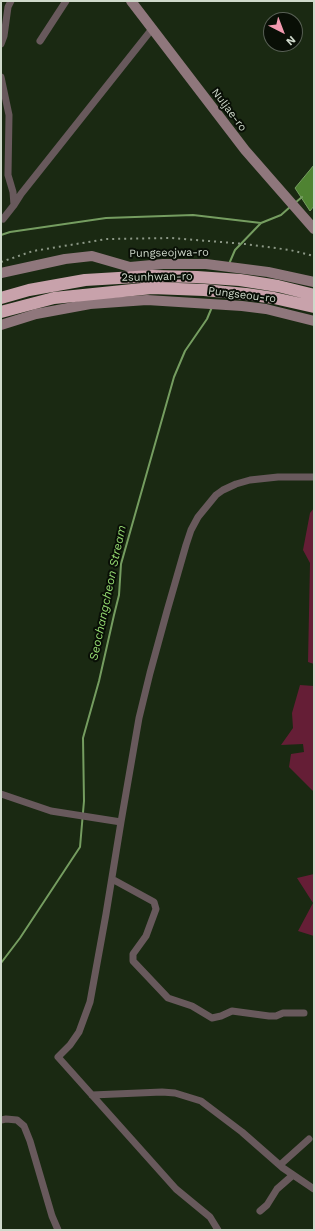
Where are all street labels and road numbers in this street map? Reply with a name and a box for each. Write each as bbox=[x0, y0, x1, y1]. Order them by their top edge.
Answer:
street label: Nuljae-ro bbox=[209, 86, 249, 134]
street label: Pungseojwa-ro bbox=[129, 246, 209, 260]
street label: 2sunhwan-ro bbox=[121, 270, 193, 284]
street label: Pungseou-ro bbox=[207, 284, 277, 306]

